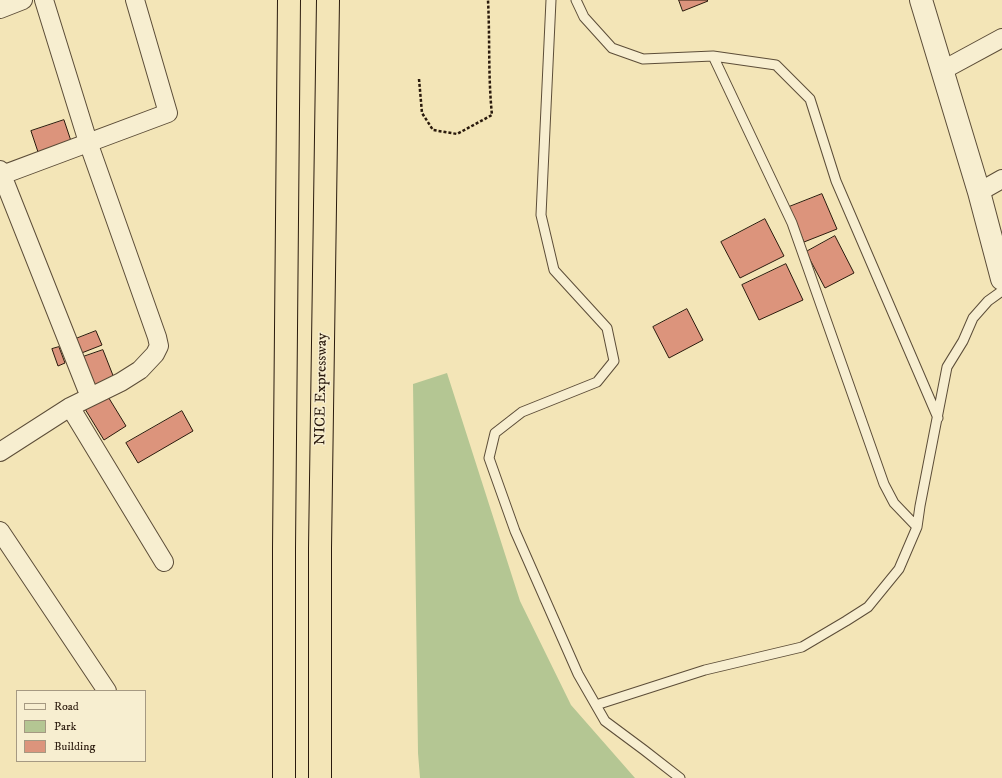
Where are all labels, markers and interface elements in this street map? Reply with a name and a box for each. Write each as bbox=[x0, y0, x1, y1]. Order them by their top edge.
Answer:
street label: NICE Expressway bbox=[312, 333, 332, 445]
legend bbox=[16, 690, 146, 762]
text: Road bbox=[54, 699, 79, 714]
text: Park bbox=[54, 719, 76, 734]
text: Building bbox=[54, 739, 95, 754]

